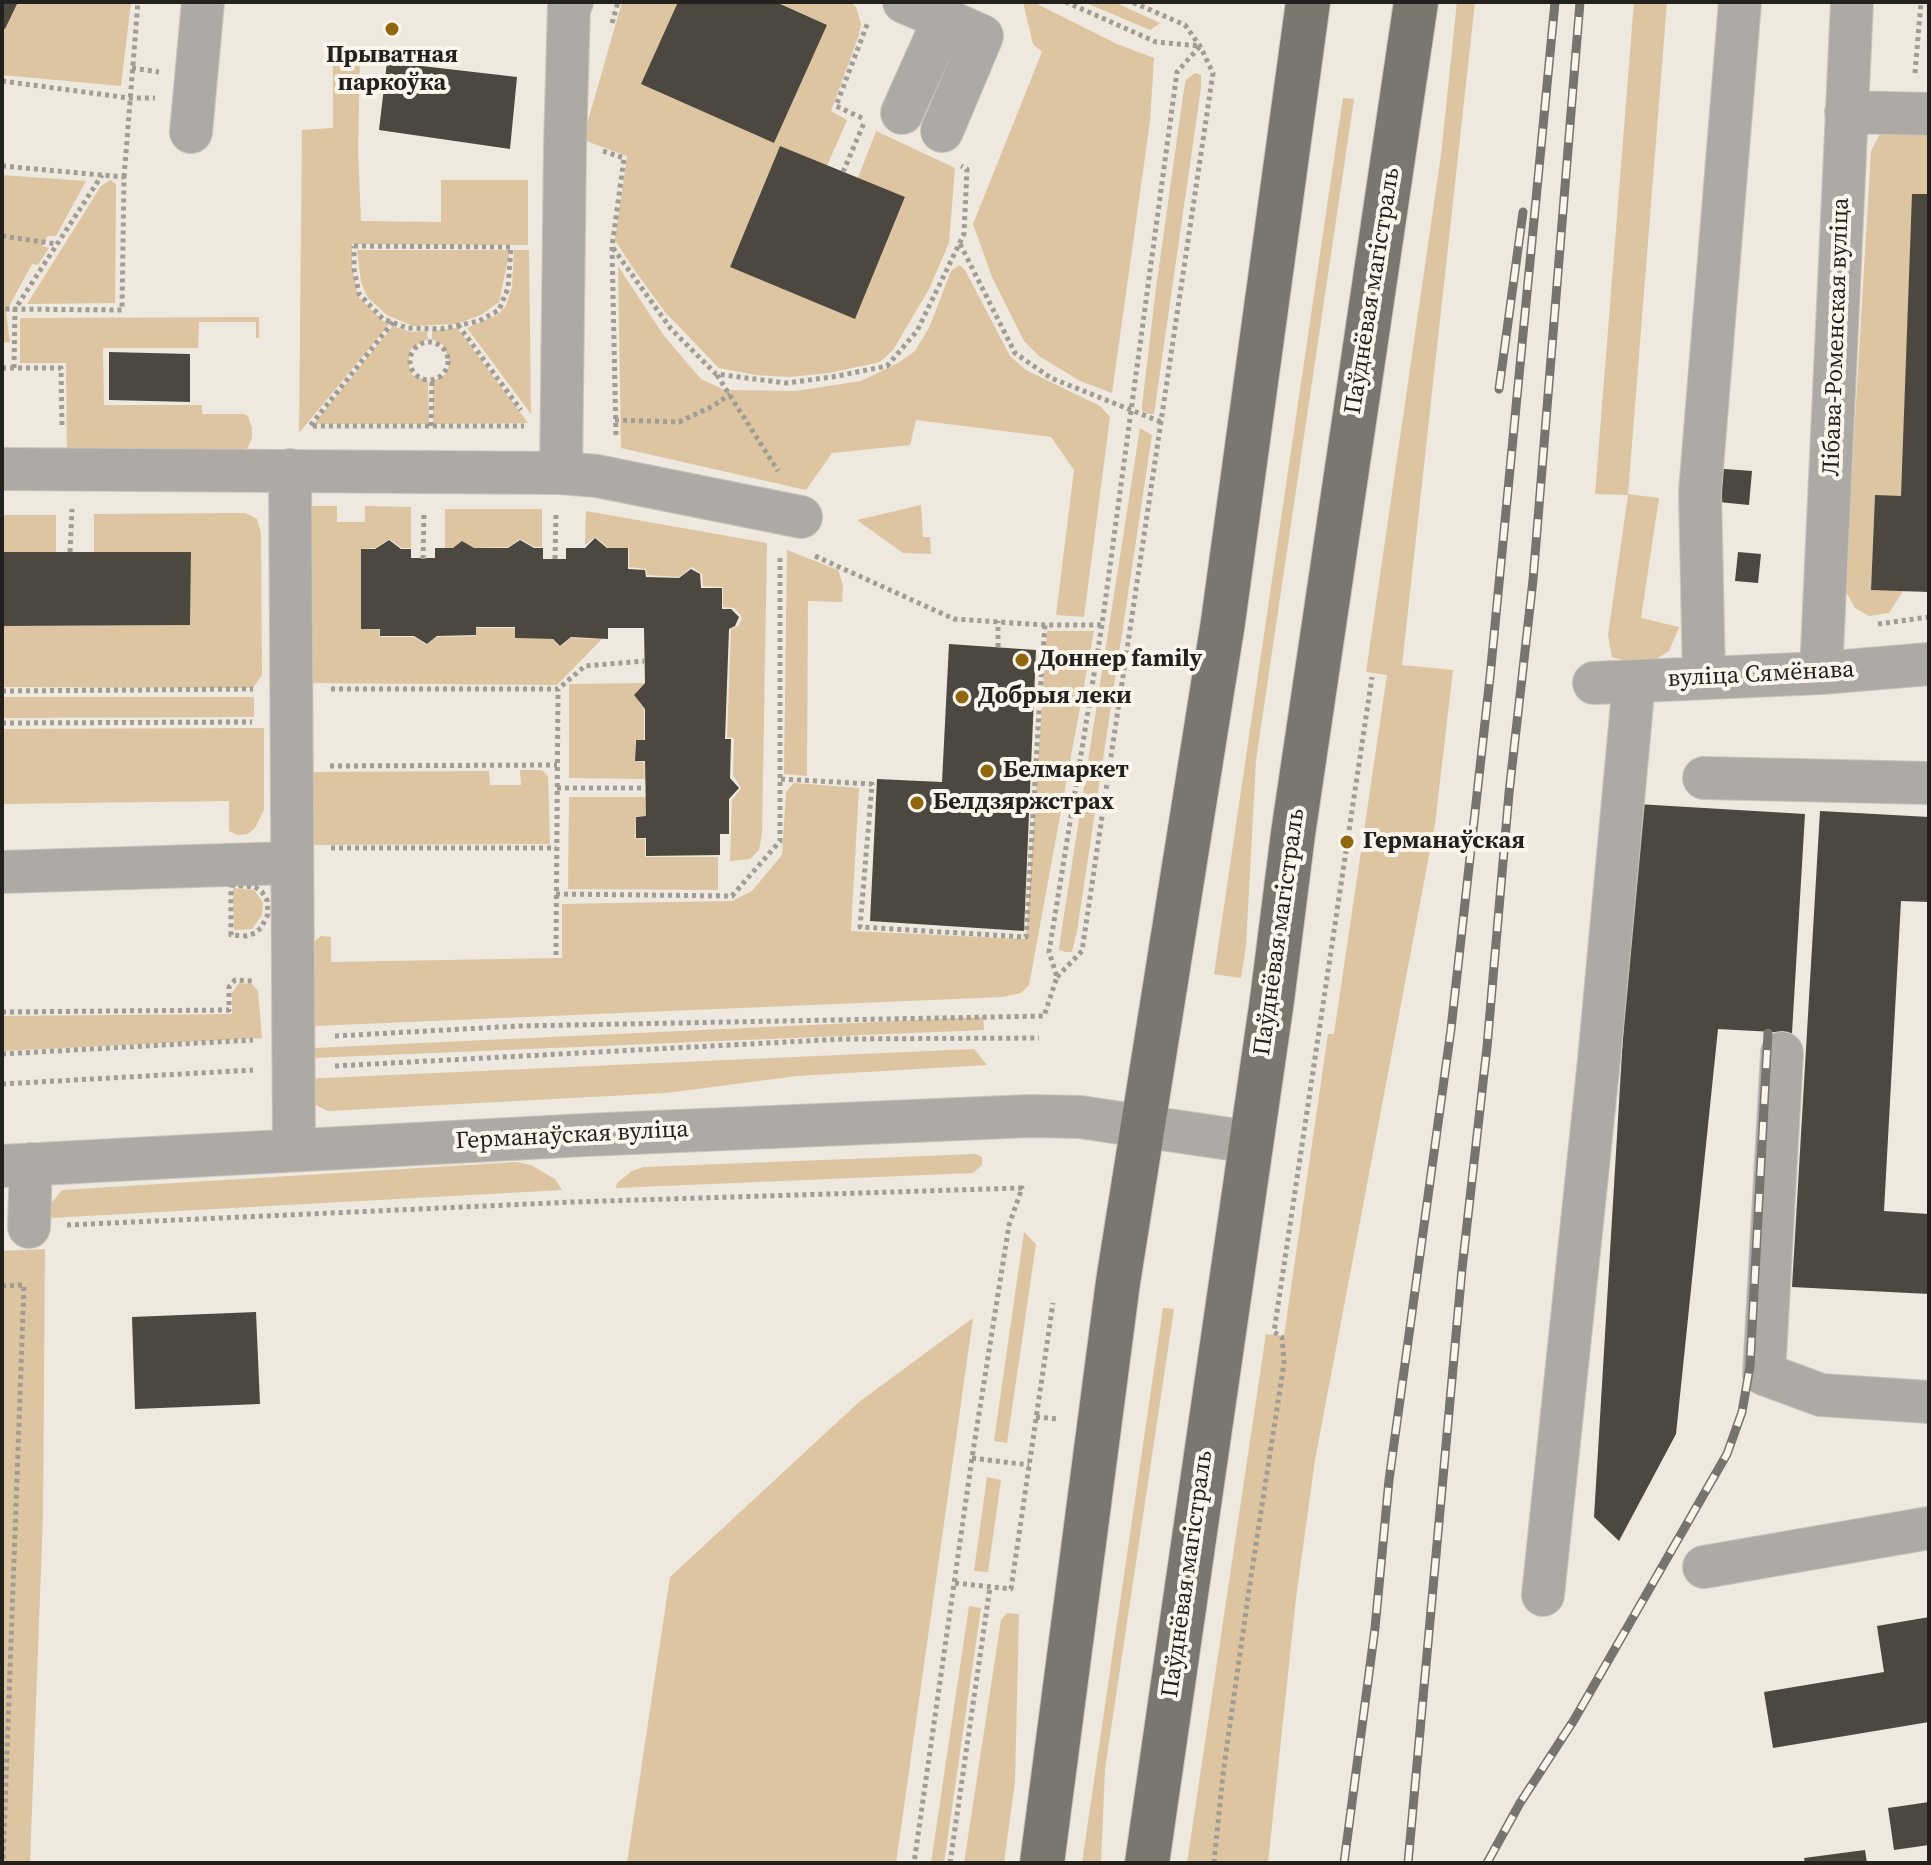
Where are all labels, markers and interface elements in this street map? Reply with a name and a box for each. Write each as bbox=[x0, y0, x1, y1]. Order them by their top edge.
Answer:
marker: Прыватная паркоўка bbox=[383, 20, 401, 38]
place label: Прыватная паркоўка bbox=[326, 42, 458, 98]
street label: Паўднёвая магістраль bbox=[1339, 166, 1407, 416]
street label: Лібава-Роменская вуліца bbox=[1818, 197, 1856, 477]
place label: Доннер family bbox=[1038, 646, 1202, 674]
marker: Доннер family bbox=[1013, 651, 1031, 669]
street label: вуліца Сямёнава bbox=[1667, 656, 1855, 694]
place label: Добрыя леки bbox=[978, 683, 1132, 711]
marker: Добрыя леки bbox=[953, 688, 971, 706]
place label: Белмаркет bbox=[1003, 757, 1129, 785]
marker: Белмаркет bbox=[978, 762, 996, 780]
place label: Белдзяржстрах bbox=[933, 789, 1114, 817]
marker: Белдзяржстрах bbox=[908, 794, 926, 812]
street label: Паўднёвая магістраль bbox=[1248, 807, 1312, 1057]
place label: Германаўская bbox=[1363, 828, 1525, 856]
marker: Германаўская bbox=[1338, 833, 1356, 851]
street label: Германаўская вуліца bbox=[455, 1116, 689, 1156]
street label: Паўднёвая магістраль bbox=[1156, 1449, 1220, 1699]

